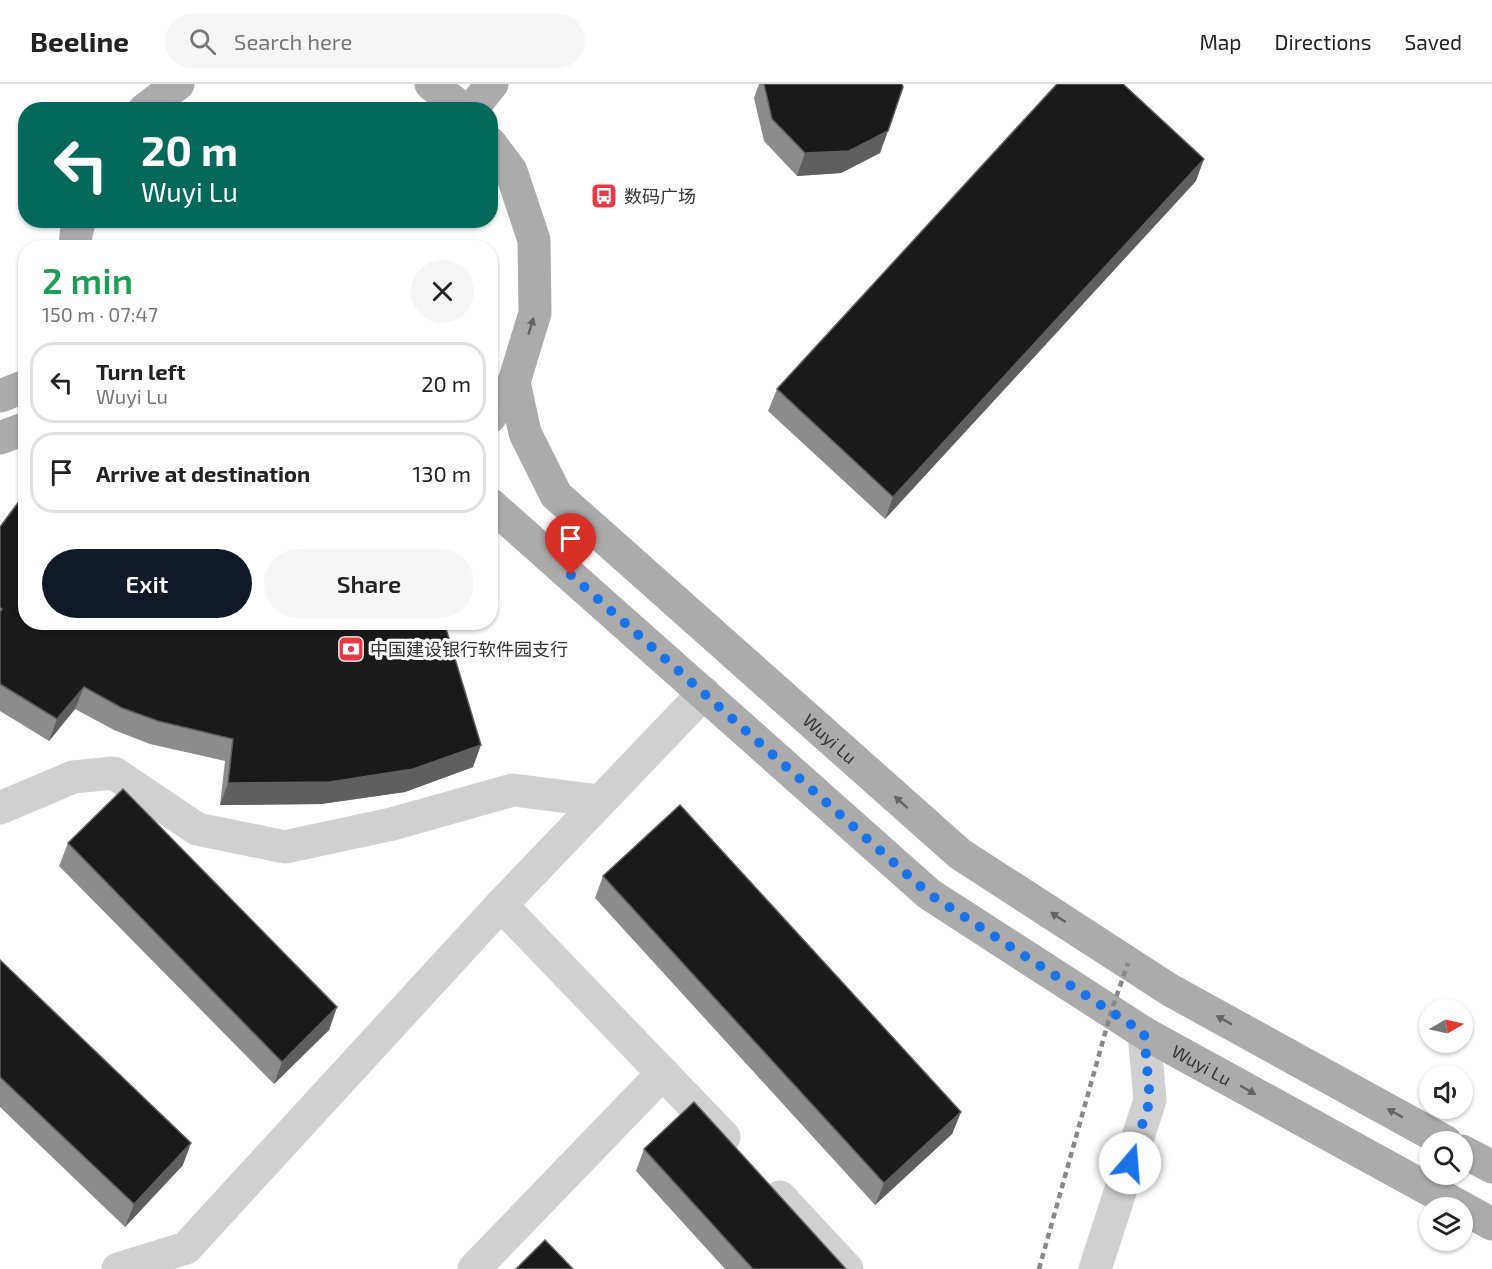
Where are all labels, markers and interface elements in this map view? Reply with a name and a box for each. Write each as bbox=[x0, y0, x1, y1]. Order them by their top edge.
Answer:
search box bbox=[165, 14, 585, 68]
text: Beeline bbox=[30, 24, 129, 58]
icon: search bbox=[186, 25, 219, 58]
text: Search here bbox=[234, 28, 352, 54]
text: Map bbox=[1199, 29, 1242, 54]
text: Directions bbox=[1275, 29, 1371, 54]
text: Saved bbox=[1404, 29, 1462, 54]
text: 20 m bbox=[141, 124, 238, 174]
icon: left bbox=[42, 126, 120, 204]
text: Wuyi Lu bbox=[141, 175, 238, 207]
bus stop icon: 数码广场 bbox=[589, 181, 619, 211]
place label: 数码广场 bbox=[624, 185, 696, 207]
text: 2 min bbox=[42, 258, 133, 301]
button: close bbox=[411, 260, 474, 323]
text: 150 m · 07:47 bbox=[42, 302, 158, 326]
one-way arrow bbox=[527, 317, 536, 335]
text: Turn left bbox=[96, 358, 185, 384]
icon: left bbox=[45, 366, 78, 399]
text: 20 m bbox=[421, 370, 471, 396]
text: Wuyi Lu bbox=[96, 384, 168, 408]
icon: arrive bbox=[45, 456, 78, 489]
text: Arrive at destination bbox=[96, 460, 310, 486]
text: 130 m bbox=[413, 460, 471, 486]
pin bbox=[545, 513, 596, 575]
icon: arrive bbox=[554, 522, 587, 555]
button: Exit bbox=[42, 549, 252, 618]
button: Share bbox=[264, 549, 474, 618]
bank icon: 中国建设银行软件园支行 bbox=[336, 634, 366, 664]
place label: 中国建设银行软件园支行 bbox=[370, 638, 568, 660]
street label: Wuyi Lu bbox=[798, 709, 861, 768]
one-way arrow bbox=[894, 795, 909, 809]
one-way arrow bbox=[1050, 912, 1066, 923]
north arrow bbox=[1419, 999, 1473, 1053]
map controls bbox=[1419, 999, 1473, 1251]
one-way arrow bbox=[1215, 1015, 1232, 1025]
street label: Wuyi Lu bbox=[1168, 1039, 1235, 1090]
button: sound bbox=[1419, 1065, 1473, 1119]
one-way arrow bbox=[1240, 1085, 1257, 1095]
one-way arrow bbox=[1386, 1108, 1403, 1118]
position arrow bbox=[1098, 1131, 1162, 1195]
button: search bbox=[1419, 1131, 1473, 1185]
button: layers bbox=[1419, 1197, 1473, 1251]

